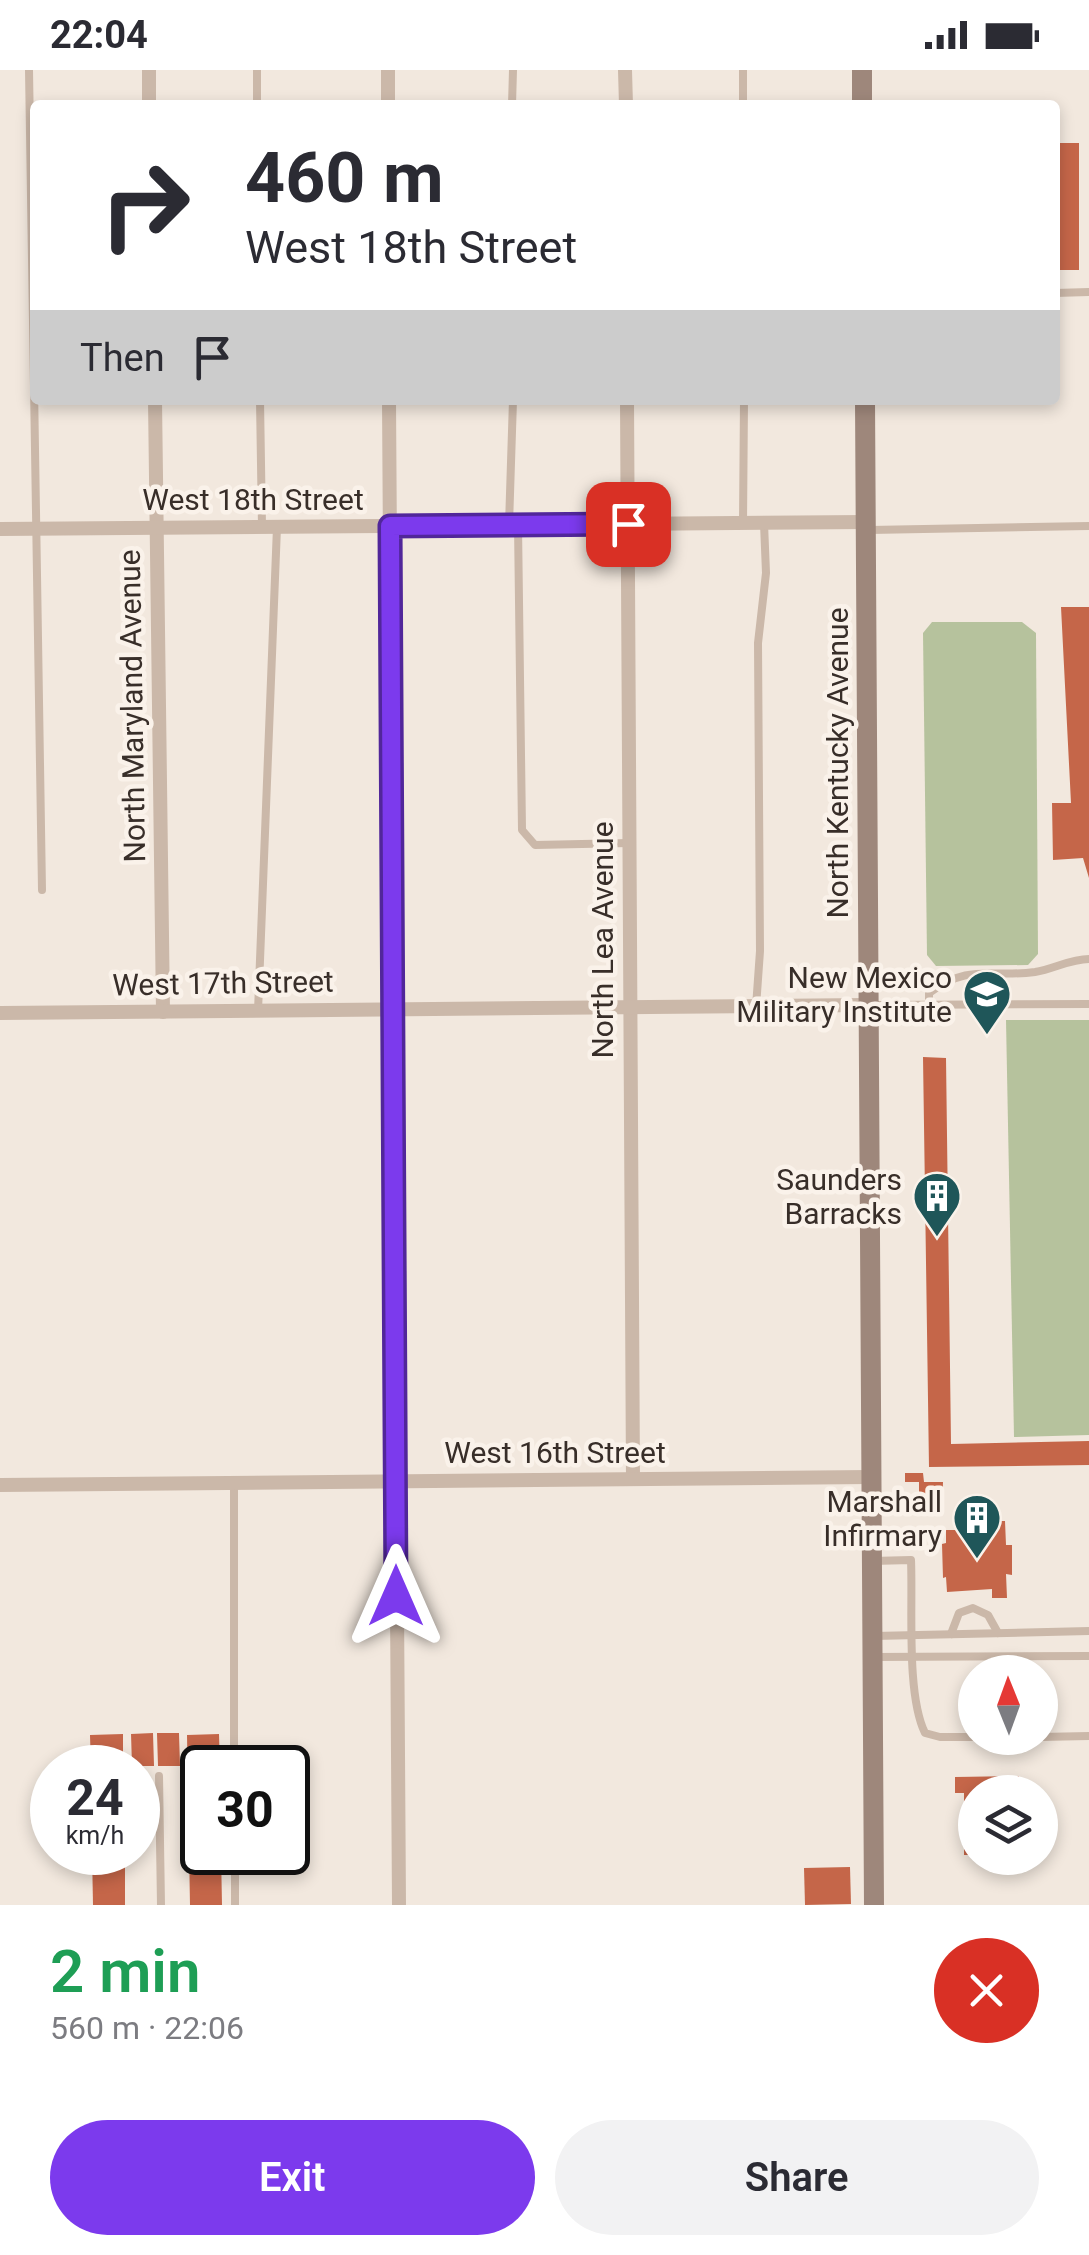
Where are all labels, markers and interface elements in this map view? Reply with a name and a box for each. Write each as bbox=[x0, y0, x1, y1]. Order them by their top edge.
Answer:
text: 22:04 bbox=[50, 13, 148, 57]
text: 460 m bbox=[245, 137, 444, 219]
icon: right bbox=[80, 140, 210, 270]
text: West 18th Street bbox=[245, 221, 577, 274]
icon: arrive bbox=[185, 330, 240, 385]
text: Then bbox=[80, 336, 165, 380]
street label: West 18th Street bbox=[142, 482, 364, 517]
pin bbox=[586, 482, 671, 567]
icon: arrive bbox=[601, 497, 656, 552]
street label: North Maryland Avenue bbox=[112, 549, 152, 863]
street label: North Kentucky Avenue bbox=[820, 607, 855, 919]
street label: North Lea Avenue bbox=[585, 821, 620, 1059]
place label: New Mexico Military Institute bbox=[736, 960, 952, 1029]
street label: West 17th Street bbox=[112, 964, 334, 1002]
school or university icon: New Mexico Military Institute bbox=[961, 968, 1013, 1036]
place label: Saunders Barracks bbox=[776, 1162, 902, 1231]
building icon: Saunders Barracks bbox=[911, 1170, 963, 1238]
street label: West 16th Street bbox=[444, 1435, 666, 1470]
place label: Marshall Infirmary bbox=[823, 1484, 942, 1553]
building icon: Marshall Infirmary bbox=[951, 1492, 1003, 1560]
position arrow bbox=[344, 1544, 448, 1648]
north arrow bbox=[958, 1655, 1058, 1755]
map controls bbox=[958, 1655, 1058, 1875]
speed limit sign: 30 bbox=[180, 1745, 310, 1875]
text: 24 bbox=[66, 1769, 124, 1827]
button: layers bbox=[958, 1775, 1058, 1875]
text: km/h bbox=[66, 1821, 124, 1850]
text: 2 min bbox=[50, 1936, 200, 2007]
button: close bbox=[934, 1938, 1039, 2043]
text: 560 m · 22:06 bbox=[50, 2009, 244, 2047]
button: Exit bbox=[50, 2120, 535, 2235]
button: Share bbox=[555, 2120, 1039, 2235]

